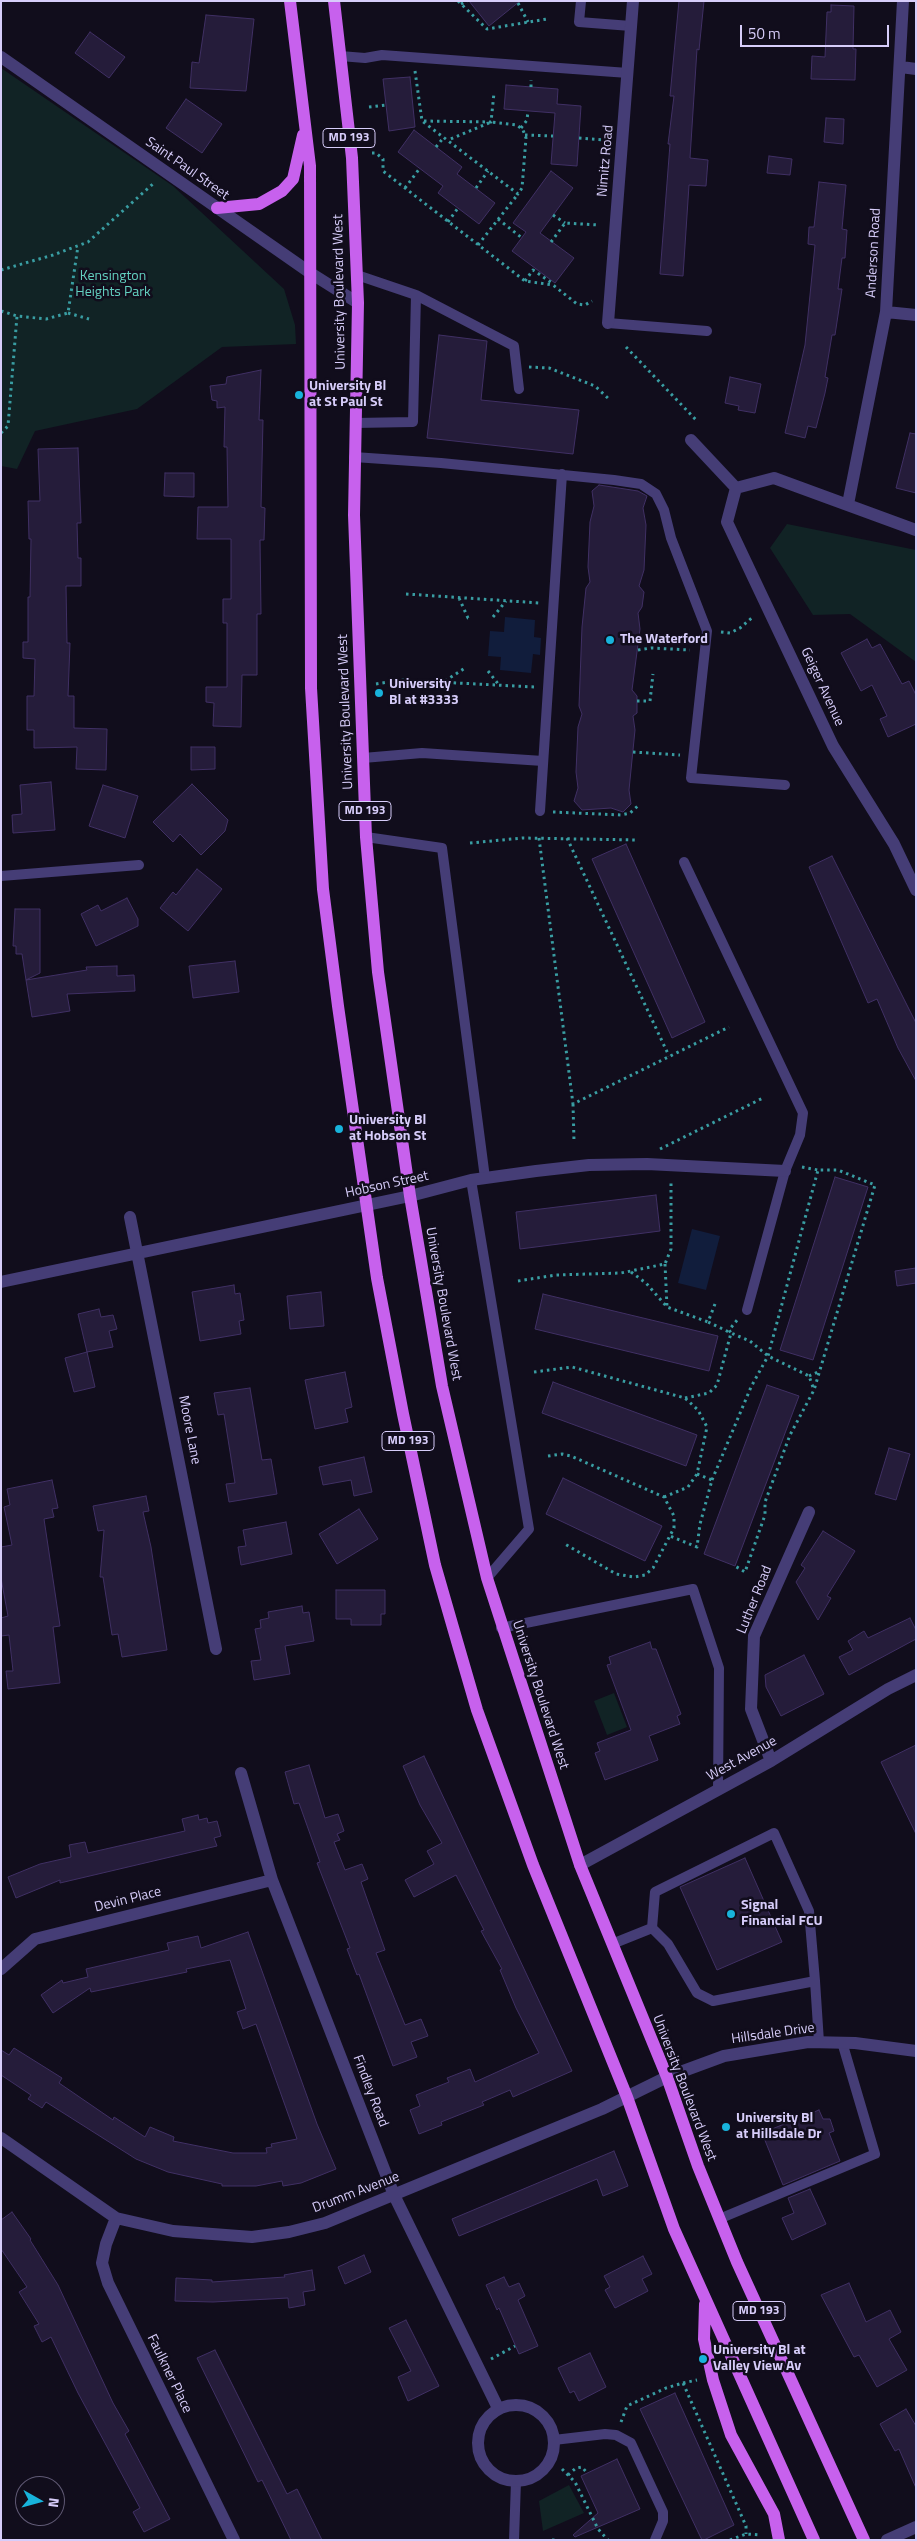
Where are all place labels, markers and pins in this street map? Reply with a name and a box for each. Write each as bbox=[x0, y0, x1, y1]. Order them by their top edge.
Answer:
place label: University Bl at St Paul St bbox=[309, 379, 386, 412]
marker: University Bl at St Paul St bbox=[293, 389, 305, 401]
place label: The Waterford bbox=[620, 632, 708, 648]
marker: The Waterford bbox=[604, 634, 616, 646]
place label: University Bl at #3333 bbox=[389, 677, 459, 710]
marker: University Bl at #3333 bbox=[373, 687, 385, 699]
place label: University Bl at Hobson St bbox=[349, 1113, 426, 1146]
marker: University Bl at Hobson St bbox=[333, 1123, 345, 1135]
place label: Signal Financial FCU bbox=[741, 1898, 823, 1930]
marker: Signal Financial FCU bbox=[725, 1908, 737, 1920]
place label: University Bl at Hillsdale Dr bbox=[736, 2111, 822, 2144]
marker: University Bl at Hillsdale Dr bbox=[720, 2121, 732, 2133]
place label: University Bl at Valley View Av bbox=[713, 2343, 806, 2376]
marker: University Bl at Valley View Av bbox=[697, 2353, 709, 2365]

